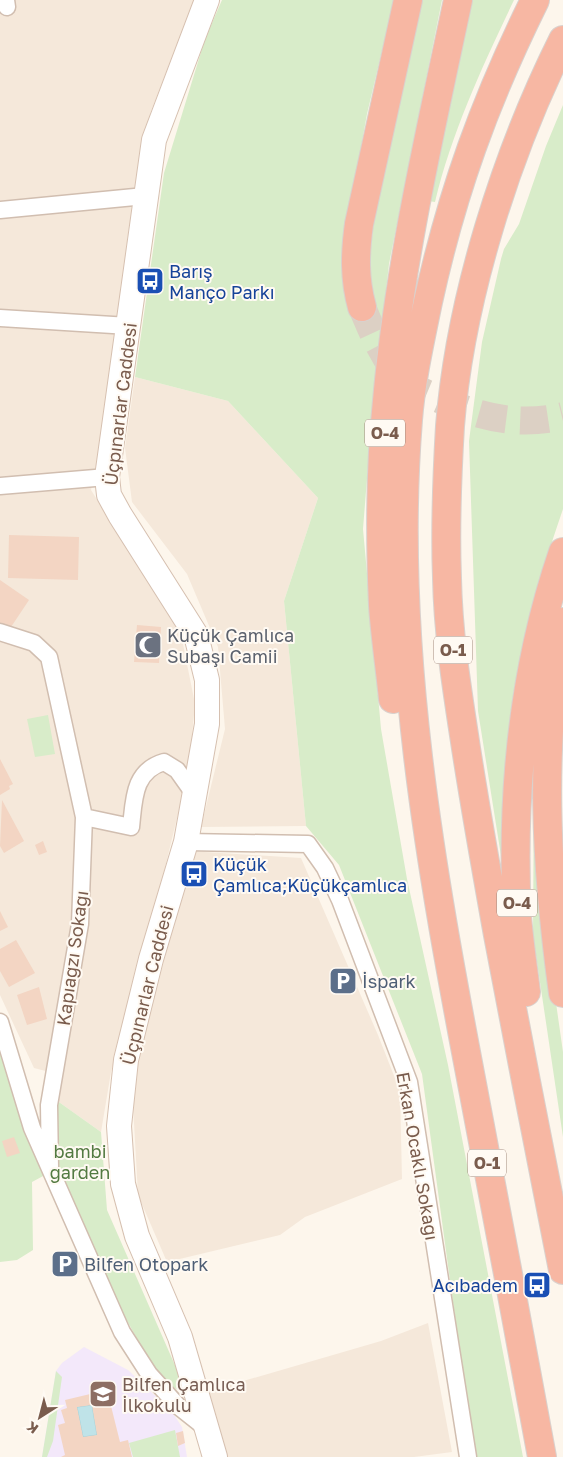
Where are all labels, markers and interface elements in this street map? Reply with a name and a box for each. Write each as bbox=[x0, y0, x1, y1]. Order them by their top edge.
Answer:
place label: Barış Manço Parkı bbox=[169, 260, 275, 303]
bus stop icon: Barış Manço Parkı bbox=[135, 266, 165, 296]
street label: Üçpınarlar Caddesi bbox=[99, 321, 141, 487]
road number: O-4 bbox=[365, 419, 405, 446]
place label: Küçük Çamlıca Subaşı Camii bbox=[167, 624, 294, 667]
mosque icon: Küçük Çamlıca Subaşı Camii bbox=[133, 630, 163, 660]
road number: O-1 bbox=[434, 636, 472, 664]
place label: Küçük Çamlıca;Küçükçamlıca bbox=[213, 853, 407, 896]
bus stop icon: Küçük Çamlıca;Küçükçamlıca bbox=[179, 859, 209, 889]
street label: Kapıağzı Sokağı bbox=[52, 889, 92, 1027]
road number: O-4 bbox=[497, 890, 537, 916]
street label: Üçpınarlar Caddesi bbox=[116, 903, 178, 1067]
parking icon: İspark bbox=[328, 966, 358, 996]
place label: İspark bbox=[362, 970, 416, 992]
street label: Erkan Ocaklı Sokağı bbox=[392, 1070, 444, 1242]
park label: bambi garden bbox=[50, 1140, 110, 1183]
road number: O-1 bbox=[468, 1150, 506, 1176]
parking icon: Bilfen Otopark bbox=[50, 1249, 80, 1279]
place label: Bilfen Otopark bbox=[84, 1253, 208, 1275]
bus stop icon: Acıbadem bbox=[522, 1270, 552, 1300]
place label: Acıbadem bbox=[433, 1274, 518, 1296]
place label: Bilfen Çamlıca İlkokulu bbox=[122, 1373, 246, 1416]
school or university icon: Bilfen Çamlıca İlkokulu bbox=[88, 1379, 118, 1409]
north arrow bbox=[15, 1392, 65, 1442]
text: K bbox=[23, 1418, 41, 1438]

